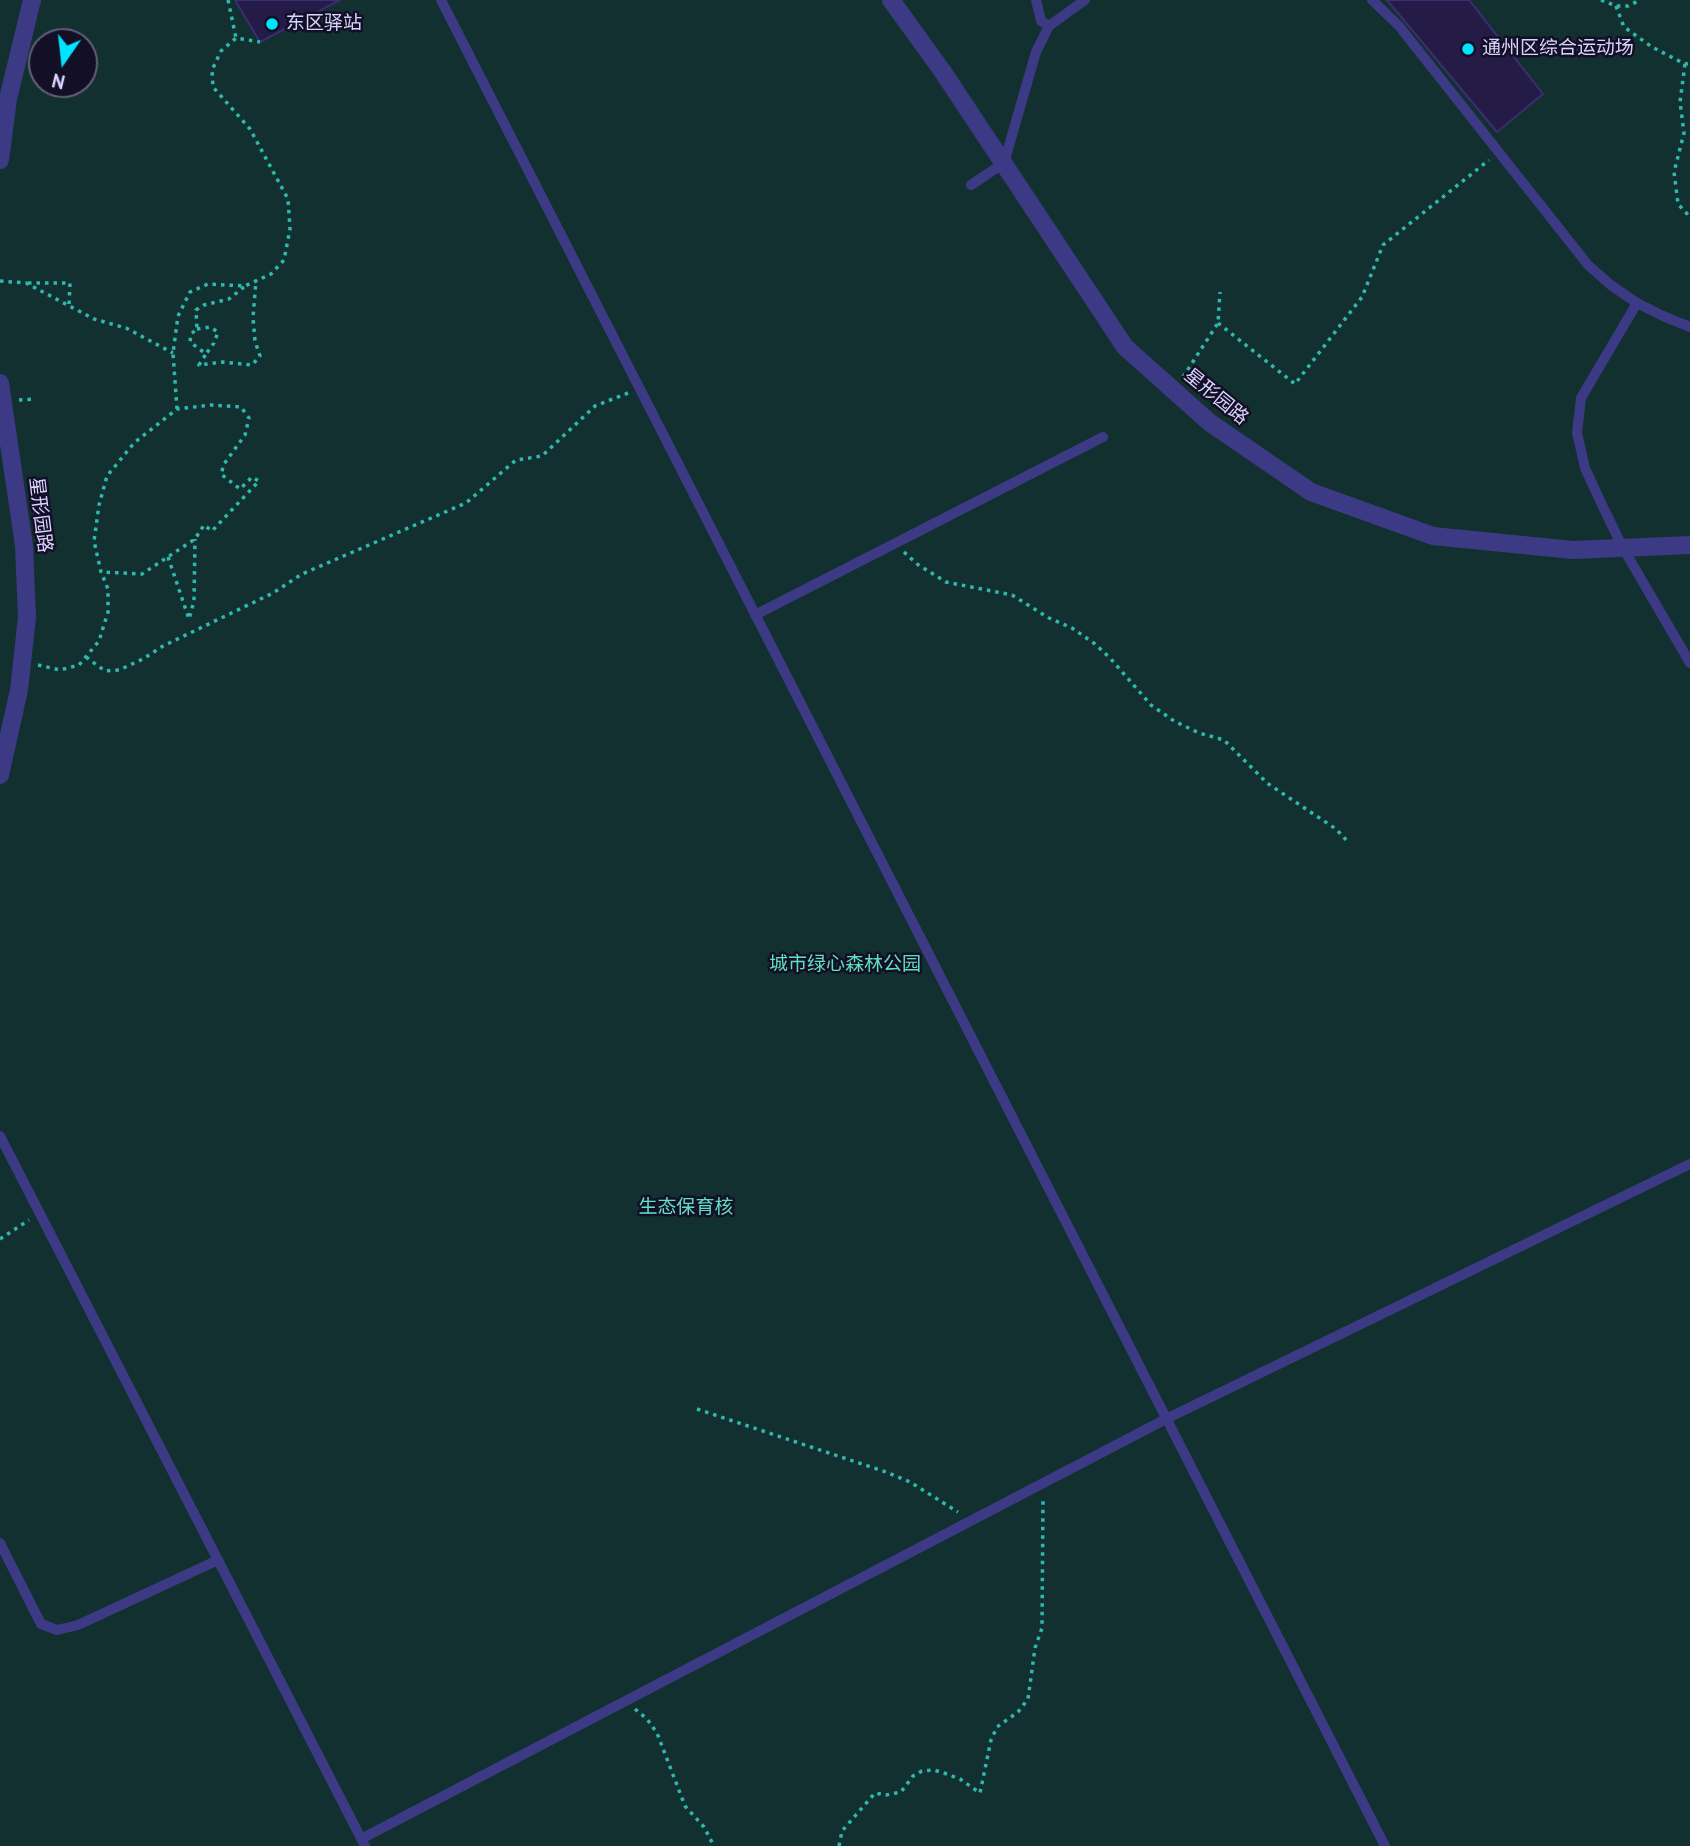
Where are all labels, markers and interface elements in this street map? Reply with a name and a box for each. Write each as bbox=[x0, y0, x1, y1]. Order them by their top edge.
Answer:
place label: 东区驿站 bbox=[286, 13, 362, 35]
marker: 东区驿站 bbox=[264, 16, 280, 32]
north arrow bbox=[28, 28, 98, 98]
place label: 通州区综合运动场 bbox=[1482, 38, 1634, 60]
marker: 通州区综合运动场 bbox=[1460, 41, 1476, 57]
text: N bbox=[49, 68, 67, 95]
street label: 星形园路 bbox=[1179, 364, 1253, 430]
street label: 星形园路 bbox=[24, 476, 56, 554]
park label: 城市绿心森林公园 bbox=[769, 954, 921, 976]
park label: 生态保育核 bbox=[639, 1197, 733, 1219]

